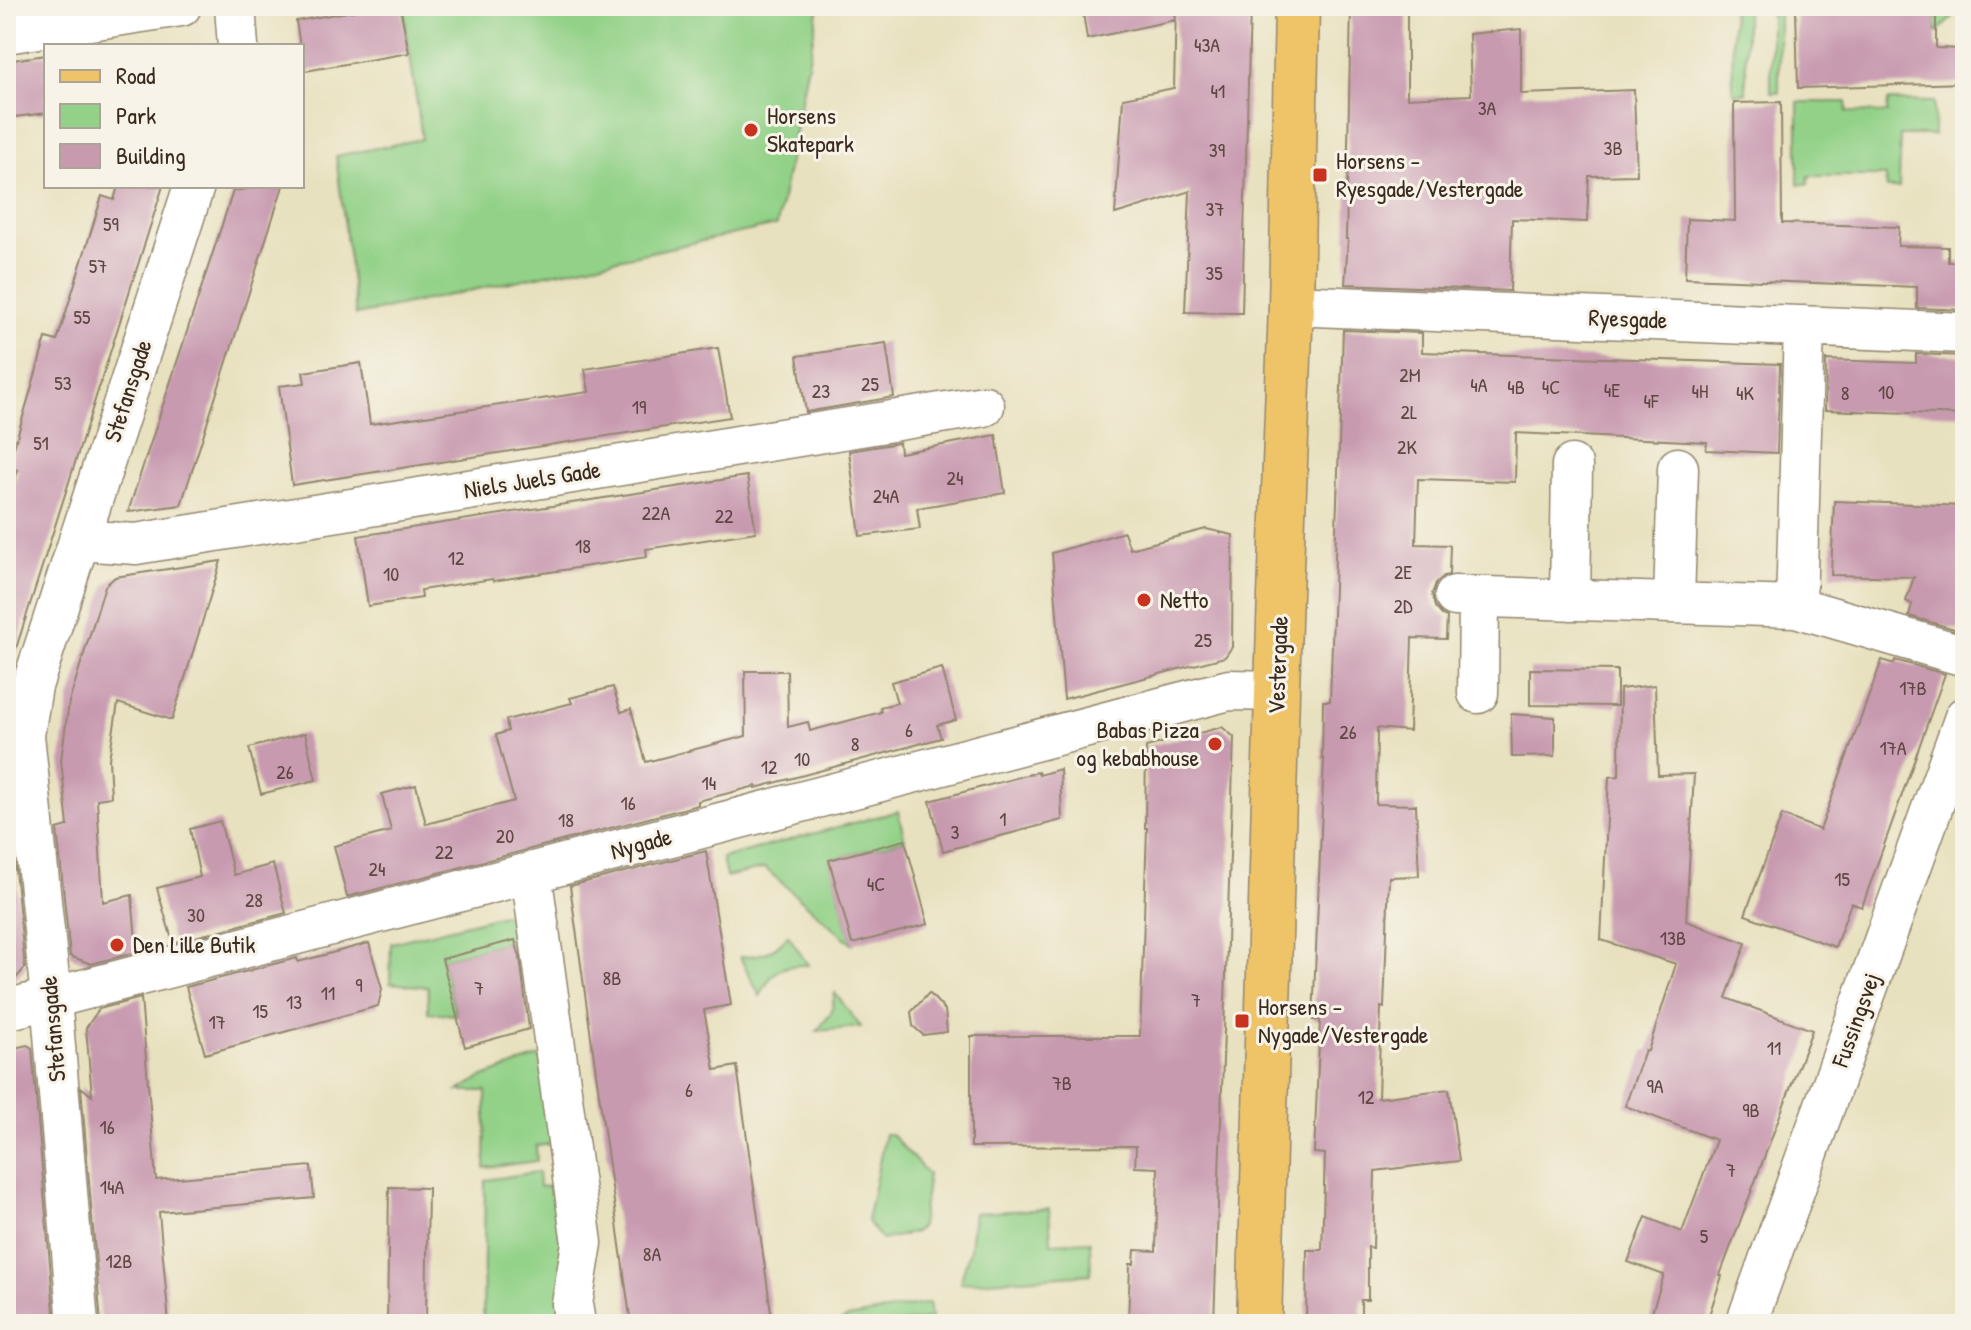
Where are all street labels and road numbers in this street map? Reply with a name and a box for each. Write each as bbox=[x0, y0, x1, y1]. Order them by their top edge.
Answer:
street label: Ryesgade bbox=[1588, 301, 1668, 335]
street label: Stefansgade bbox=[95, 335, 159, 446]
street label: Niels Juels Gade bbox=[461, 452, 603, 506]
street label: Vestergade bbox=[1259, 615, 1295, 715]
street label: Nygade bbox=[607, 819, 675, 867]
street label: Fussingsvej bbox=[1823, 968, 1887, 1072]
street label: Stefansgade bbox=[31, 974, 73, 1083]

